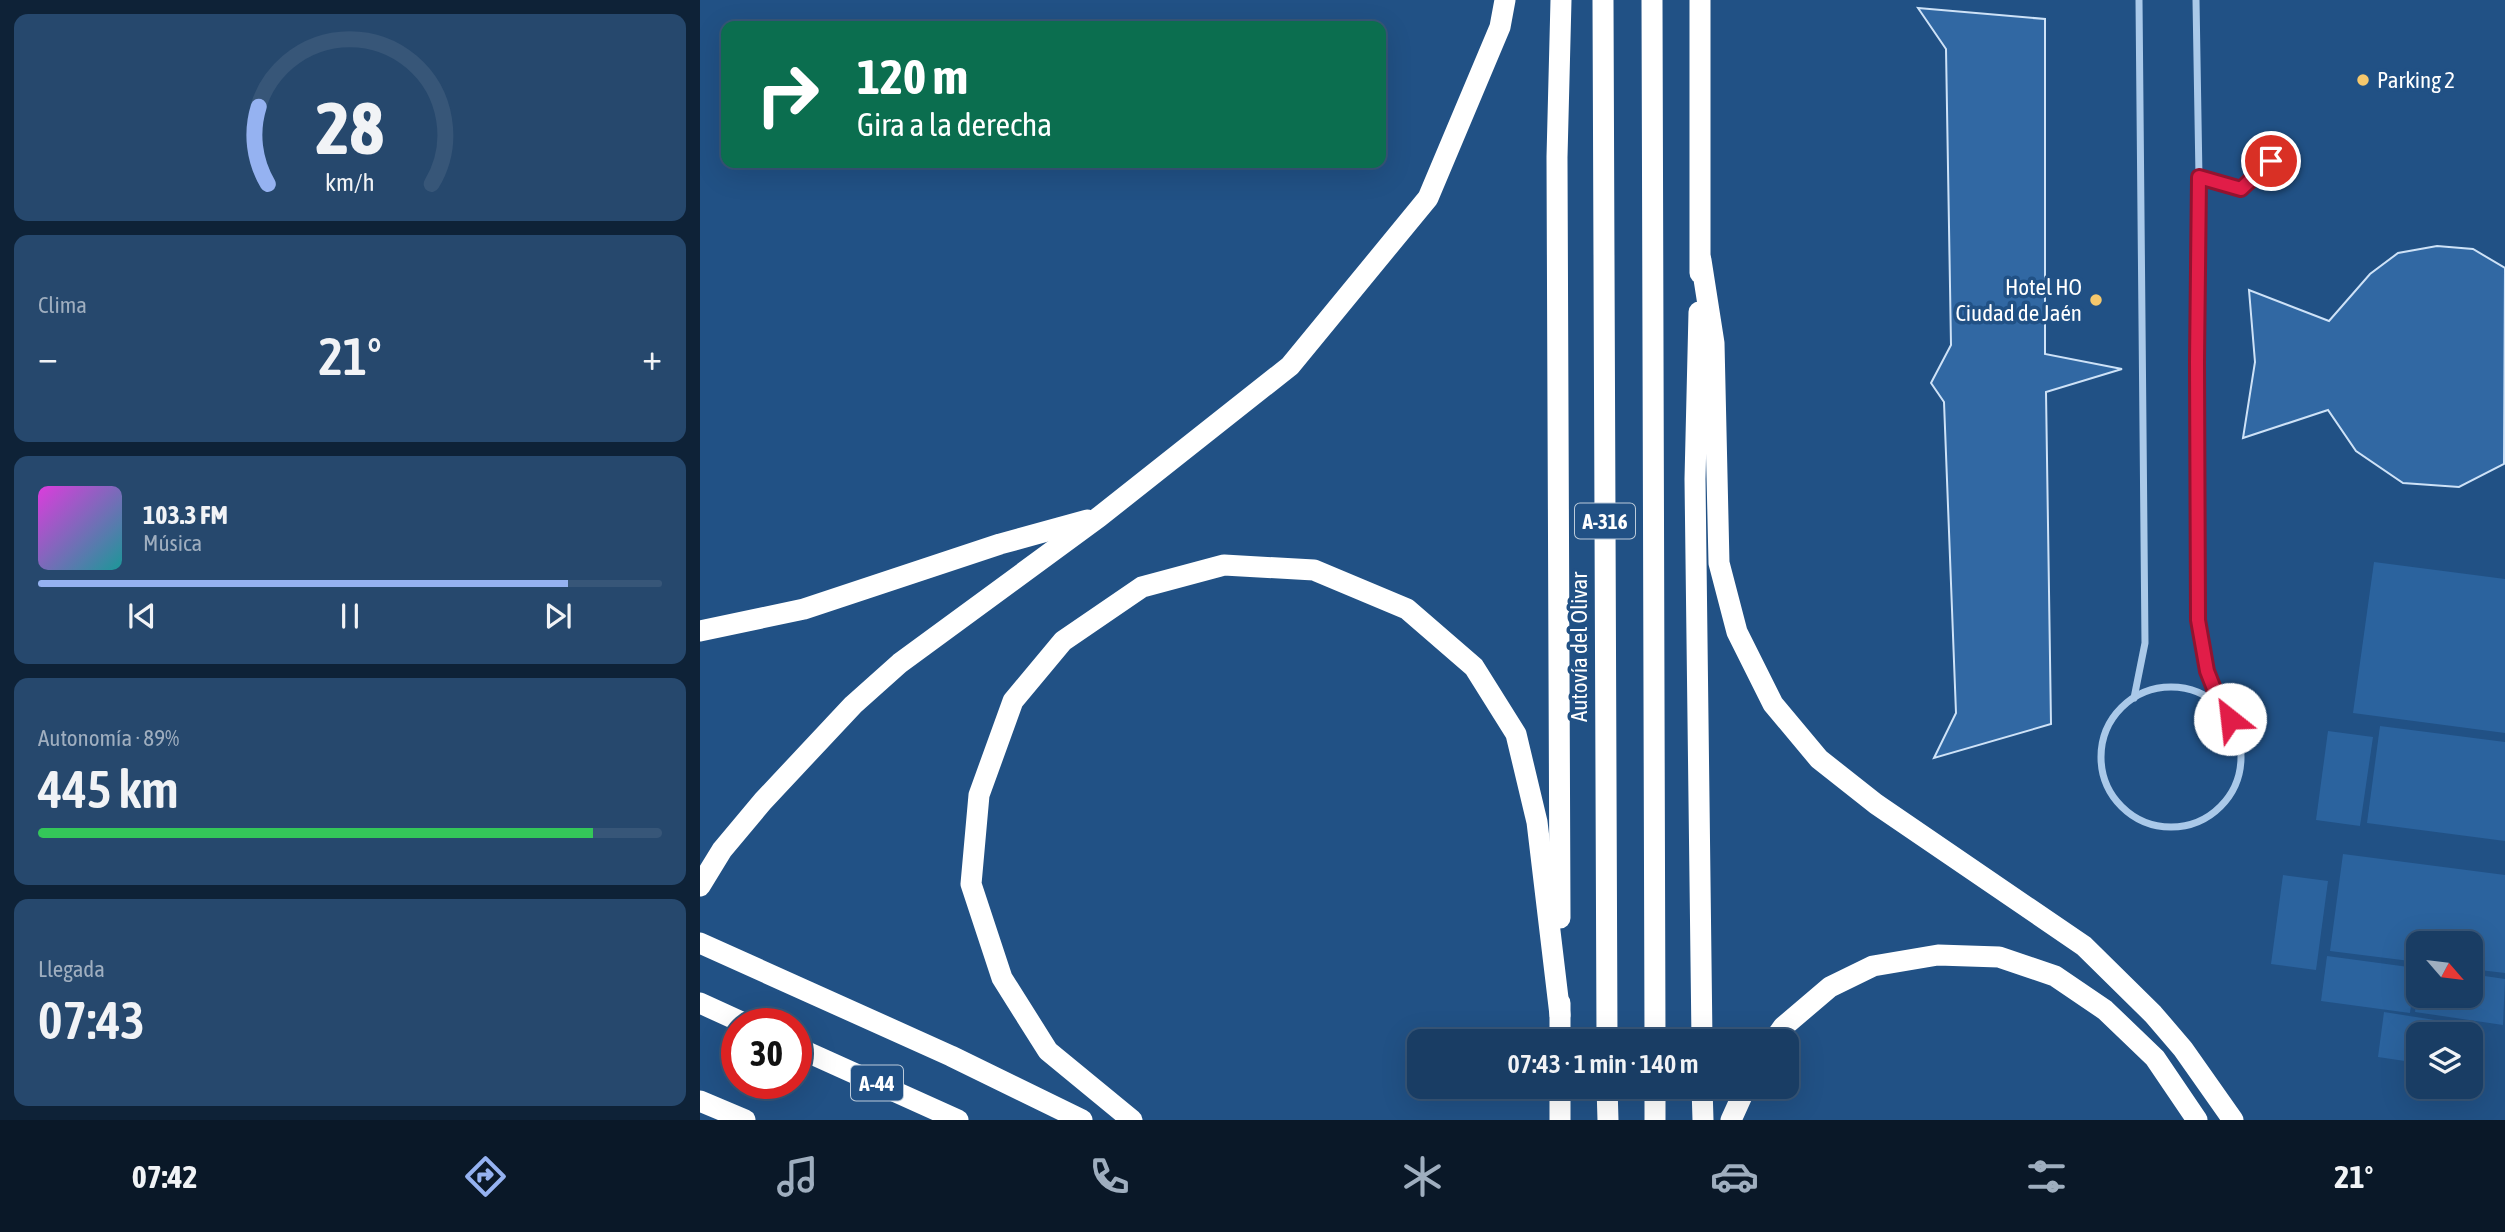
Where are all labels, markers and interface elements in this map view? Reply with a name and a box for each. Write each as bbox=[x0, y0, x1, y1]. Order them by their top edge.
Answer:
text: 120 m bbox=[857, 48, 968, 104]
icon: right bbox=[742, 49, 833, 140]
place label: Parking 2 bbox=[2377, 67, 2455, 93]
marker: Parking 2 bbox=[2355, 72, 2371, 88]
text: 28 bbox=[316, 86, 384, 169]
text: Gira a la derecha bbox=[857, 106, 1052, 143]
pin bbox=[2241, 131, 2301, 191]
icon: arrive bbox=[2252, 142, 2290, 180]
text: km/h bbox=[325, 167, 375, 195]
place label: Hotel HO Ciudad de Jaén bbox=[1955, 274, 2082, 326]
text: Clima bbox=[38, 292, 87, 318]
marker: Hotel HO Ciudad de Jaén bbox=[2088, 292, 2104, 308]
text: 21° bbox=[318, 326, 382, 386]
text: − bbox=[38, 335, 58, 378]
text: + bbox=[642, 335, 662, 378]
text: 103.3 FM bbox=[143, 500, 228, 530]
road number: A-316 bbox=[1575, 504, 1635, 538]
text: Música bbox=[143, 530, 202, 556]
street label: Autovía del Olivar bbox=[1566, 571, 1592, 722]
icon: previous bbox=[123, 597, 161, 635]
icon: pause bbox=[331, 597, 369, 635]
icon: next bbox=[539, 597, 577, 635]
position arrow bbox=[2193, 682, 2267, 756]
text: Autonomía · 89% bbox=[38, 725, 179, 751]
text: 445 km bbox=[38, 759, 179, 819]
north arrow bbox=[2406, 931, 2483, 1008]
map controls bbox=[2406, 931, 2483, 1099]
text: Llegada bbox=[38, 956, 105, 982]
text: 07:43 bbox=[38, 990, 145, 1050]
speed limit sign: 30 bbox=[721, 1008, 812, 1099]
button: layers bbox=[2406, 1022, 2483, 1099]
text: 07:43 · 1 min · 140 m bbox=[1508, 1049, 1698, 1079]
road number: A-44 bbox=[851, 1066, 903, 1100]
icon: directions bbox=[461, 1152, 510, 1201]
icon: music bbox=[773, 1152, 822, 1201]
icon: phone bbox=[1085, 1152, 1134, 1201]
icon: climate bbox=[1398, 1152, 1447, 1201]
icon: car bbox=[1710, 1152, 1759, 1201]
icon: filters bbox=[2022, 1152, 2071, 1201]
text: 07:42 bbox=[132, 1158, 197, 1195]
text: 21° bbox=[2334, 1158, 2373, 1195]

